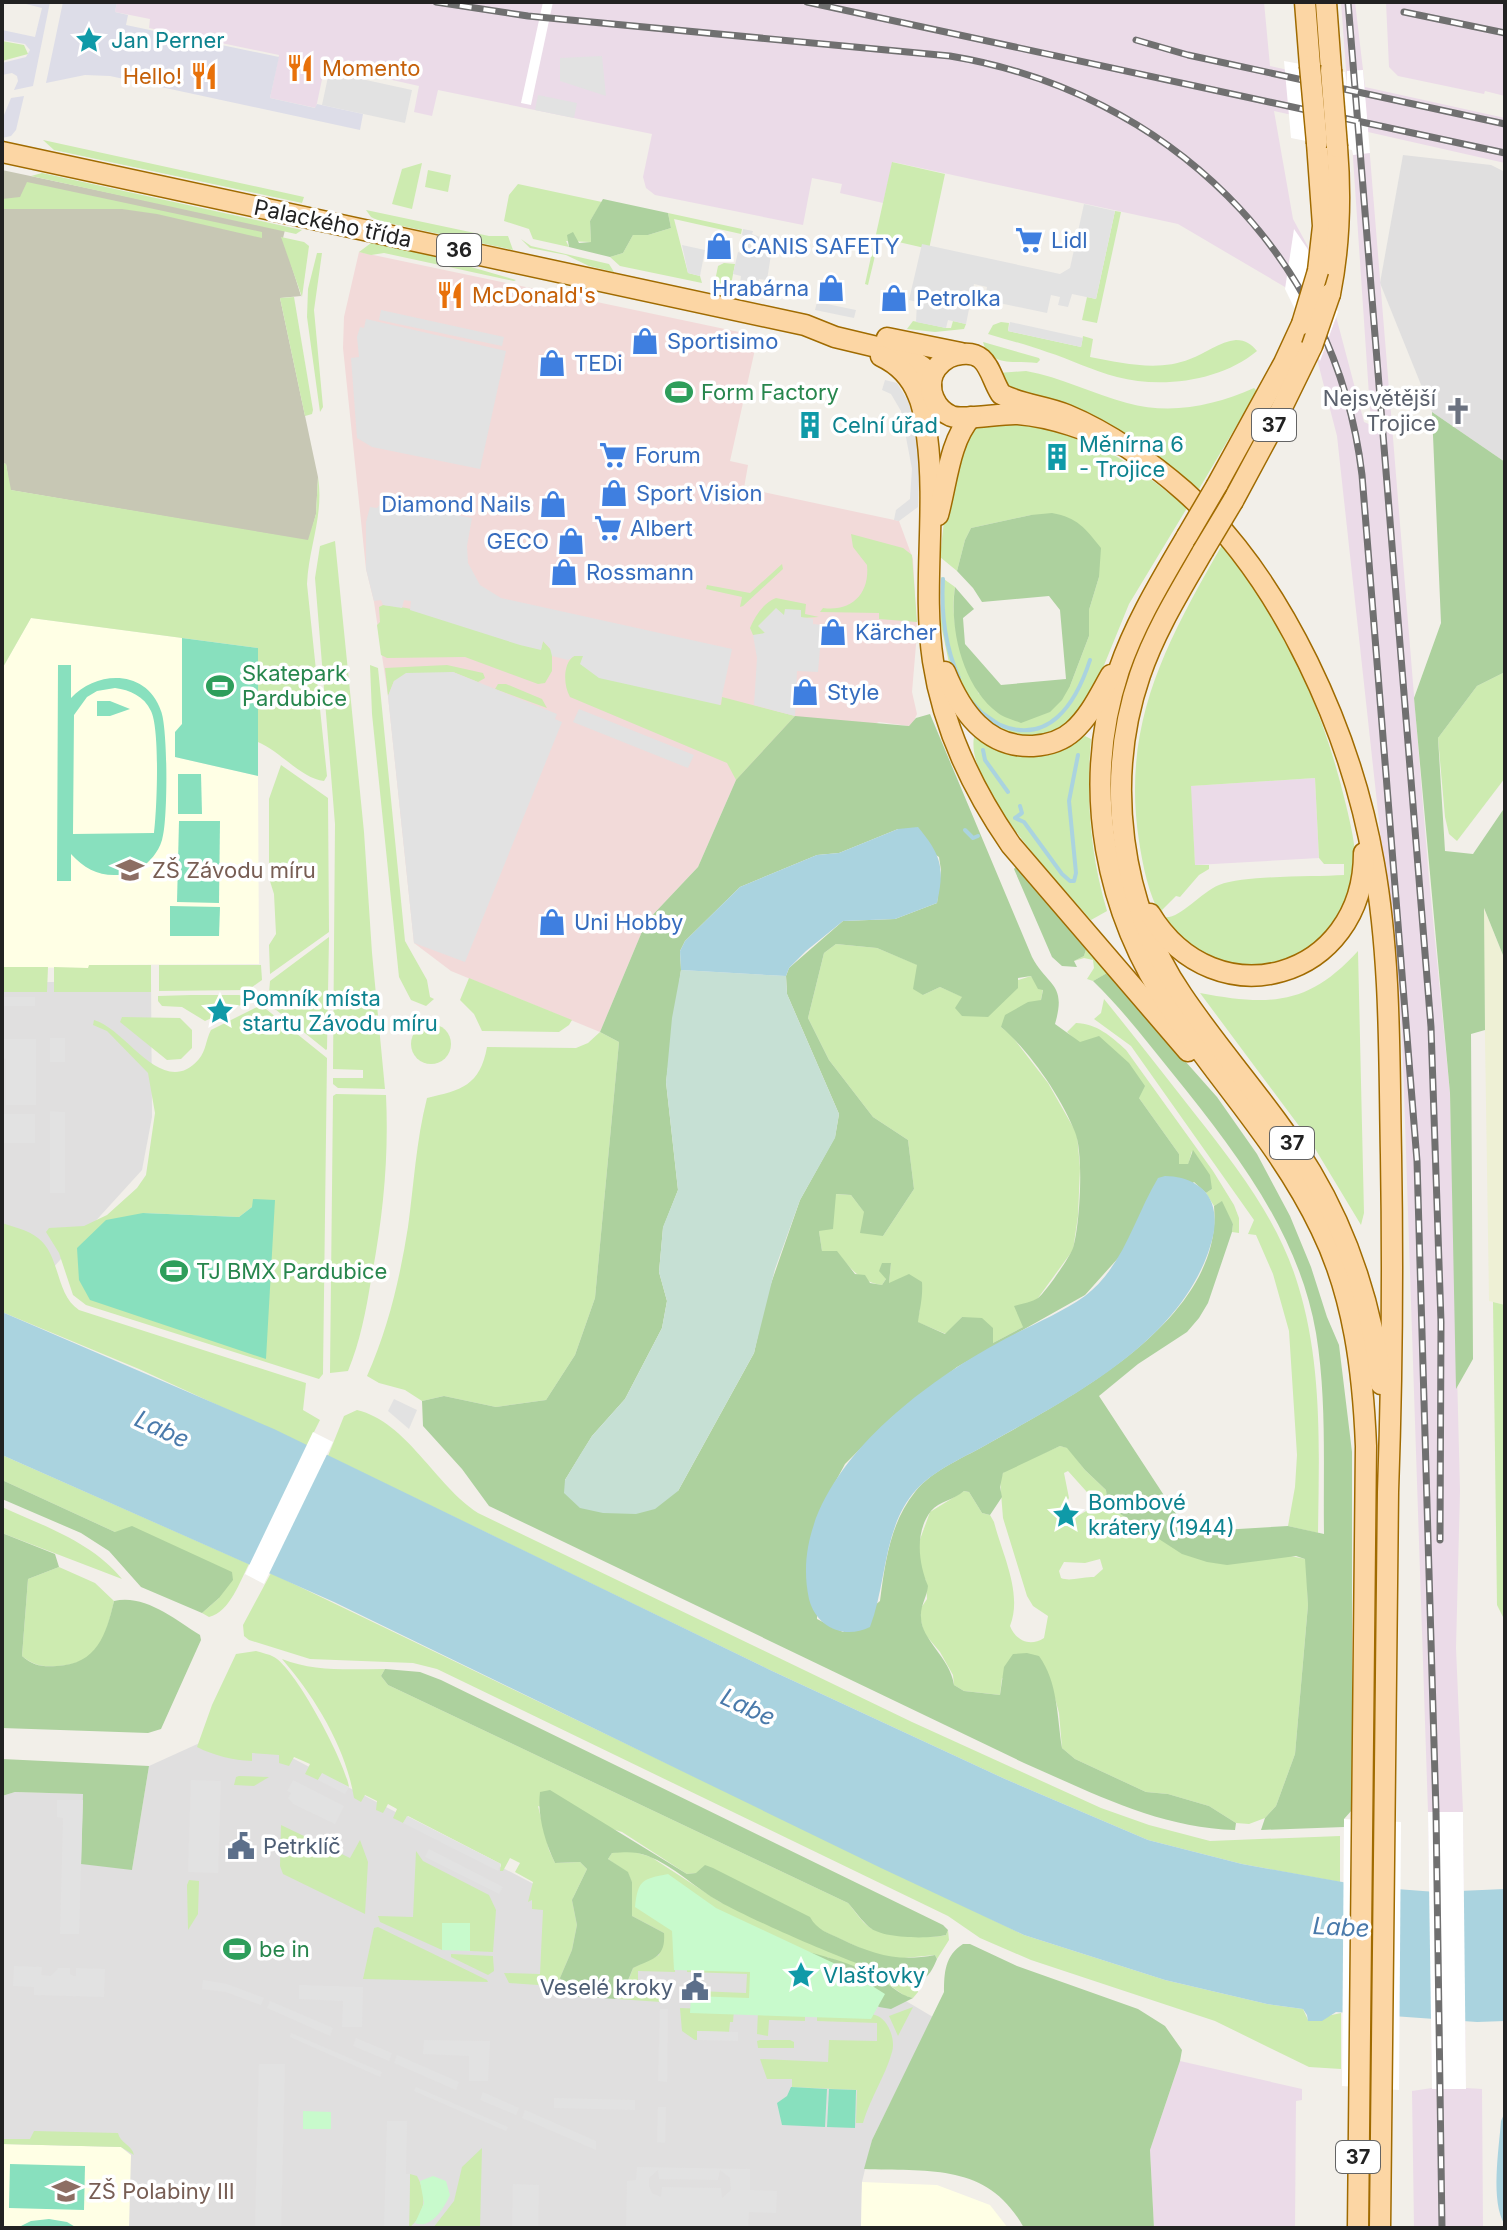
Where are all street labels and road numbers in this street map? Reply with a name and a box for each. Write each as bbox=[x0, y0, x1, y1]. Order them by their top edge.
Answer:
street label: Palackého třída bbox=[252, 194, 414, 252]
road number: 36 bbox=[437, 234, 481, 266]
road number: 37 bbox=[1252, 409, 1296, 441]
road number: 37 bbox=[1270, 1127, 1314, 1159]
road number: 37 bbox=[1336, 2141, 1380, 2173]

